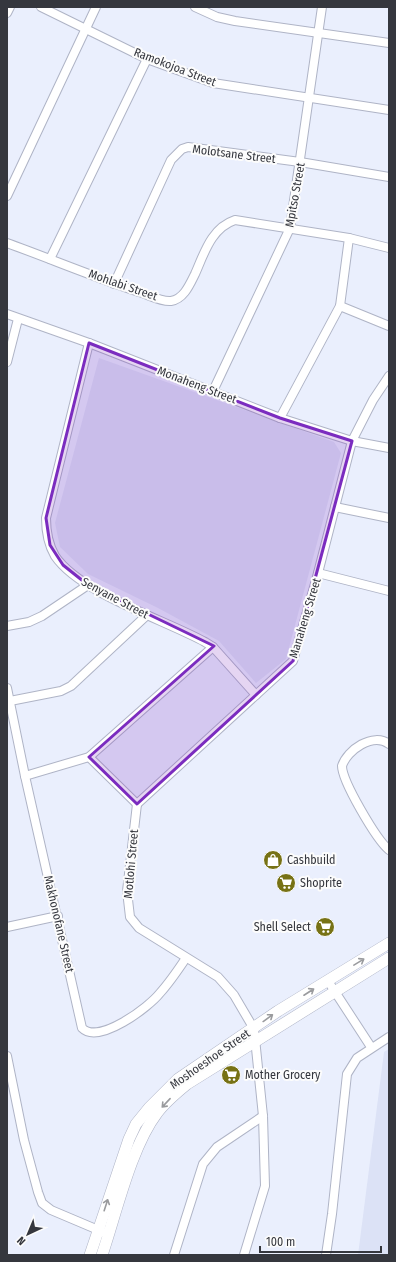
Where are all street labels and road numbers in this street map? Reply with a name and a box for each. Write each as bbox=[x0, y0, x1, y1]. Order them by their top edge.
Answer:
street label: Ramokojoa Street bbox=[132, 45, 218, 89]
street label: Molotsane Street bbox=[192, 142, 276, 166]
street label: Mpitso Street bbox=[282, 161, 308, 229]
street label: Mohlabi Street bbox=[87, 267, 159, 303]
street label: Monaheng Street bbox=[155, 363, 239, 407]
street label: Senyane Street bbox=[79, 575, 151, 622]
street label: Manaheng Street bbox=[286, 576, 324, 660]
street label: Motlohi Street bbox=[121, 829, 141, 899]
street label: Makhonofane Street bbox=[41, 874, 77, 974]
street label: Moshoeshoe Street bbox=[167, 1026, 253, 1092]

